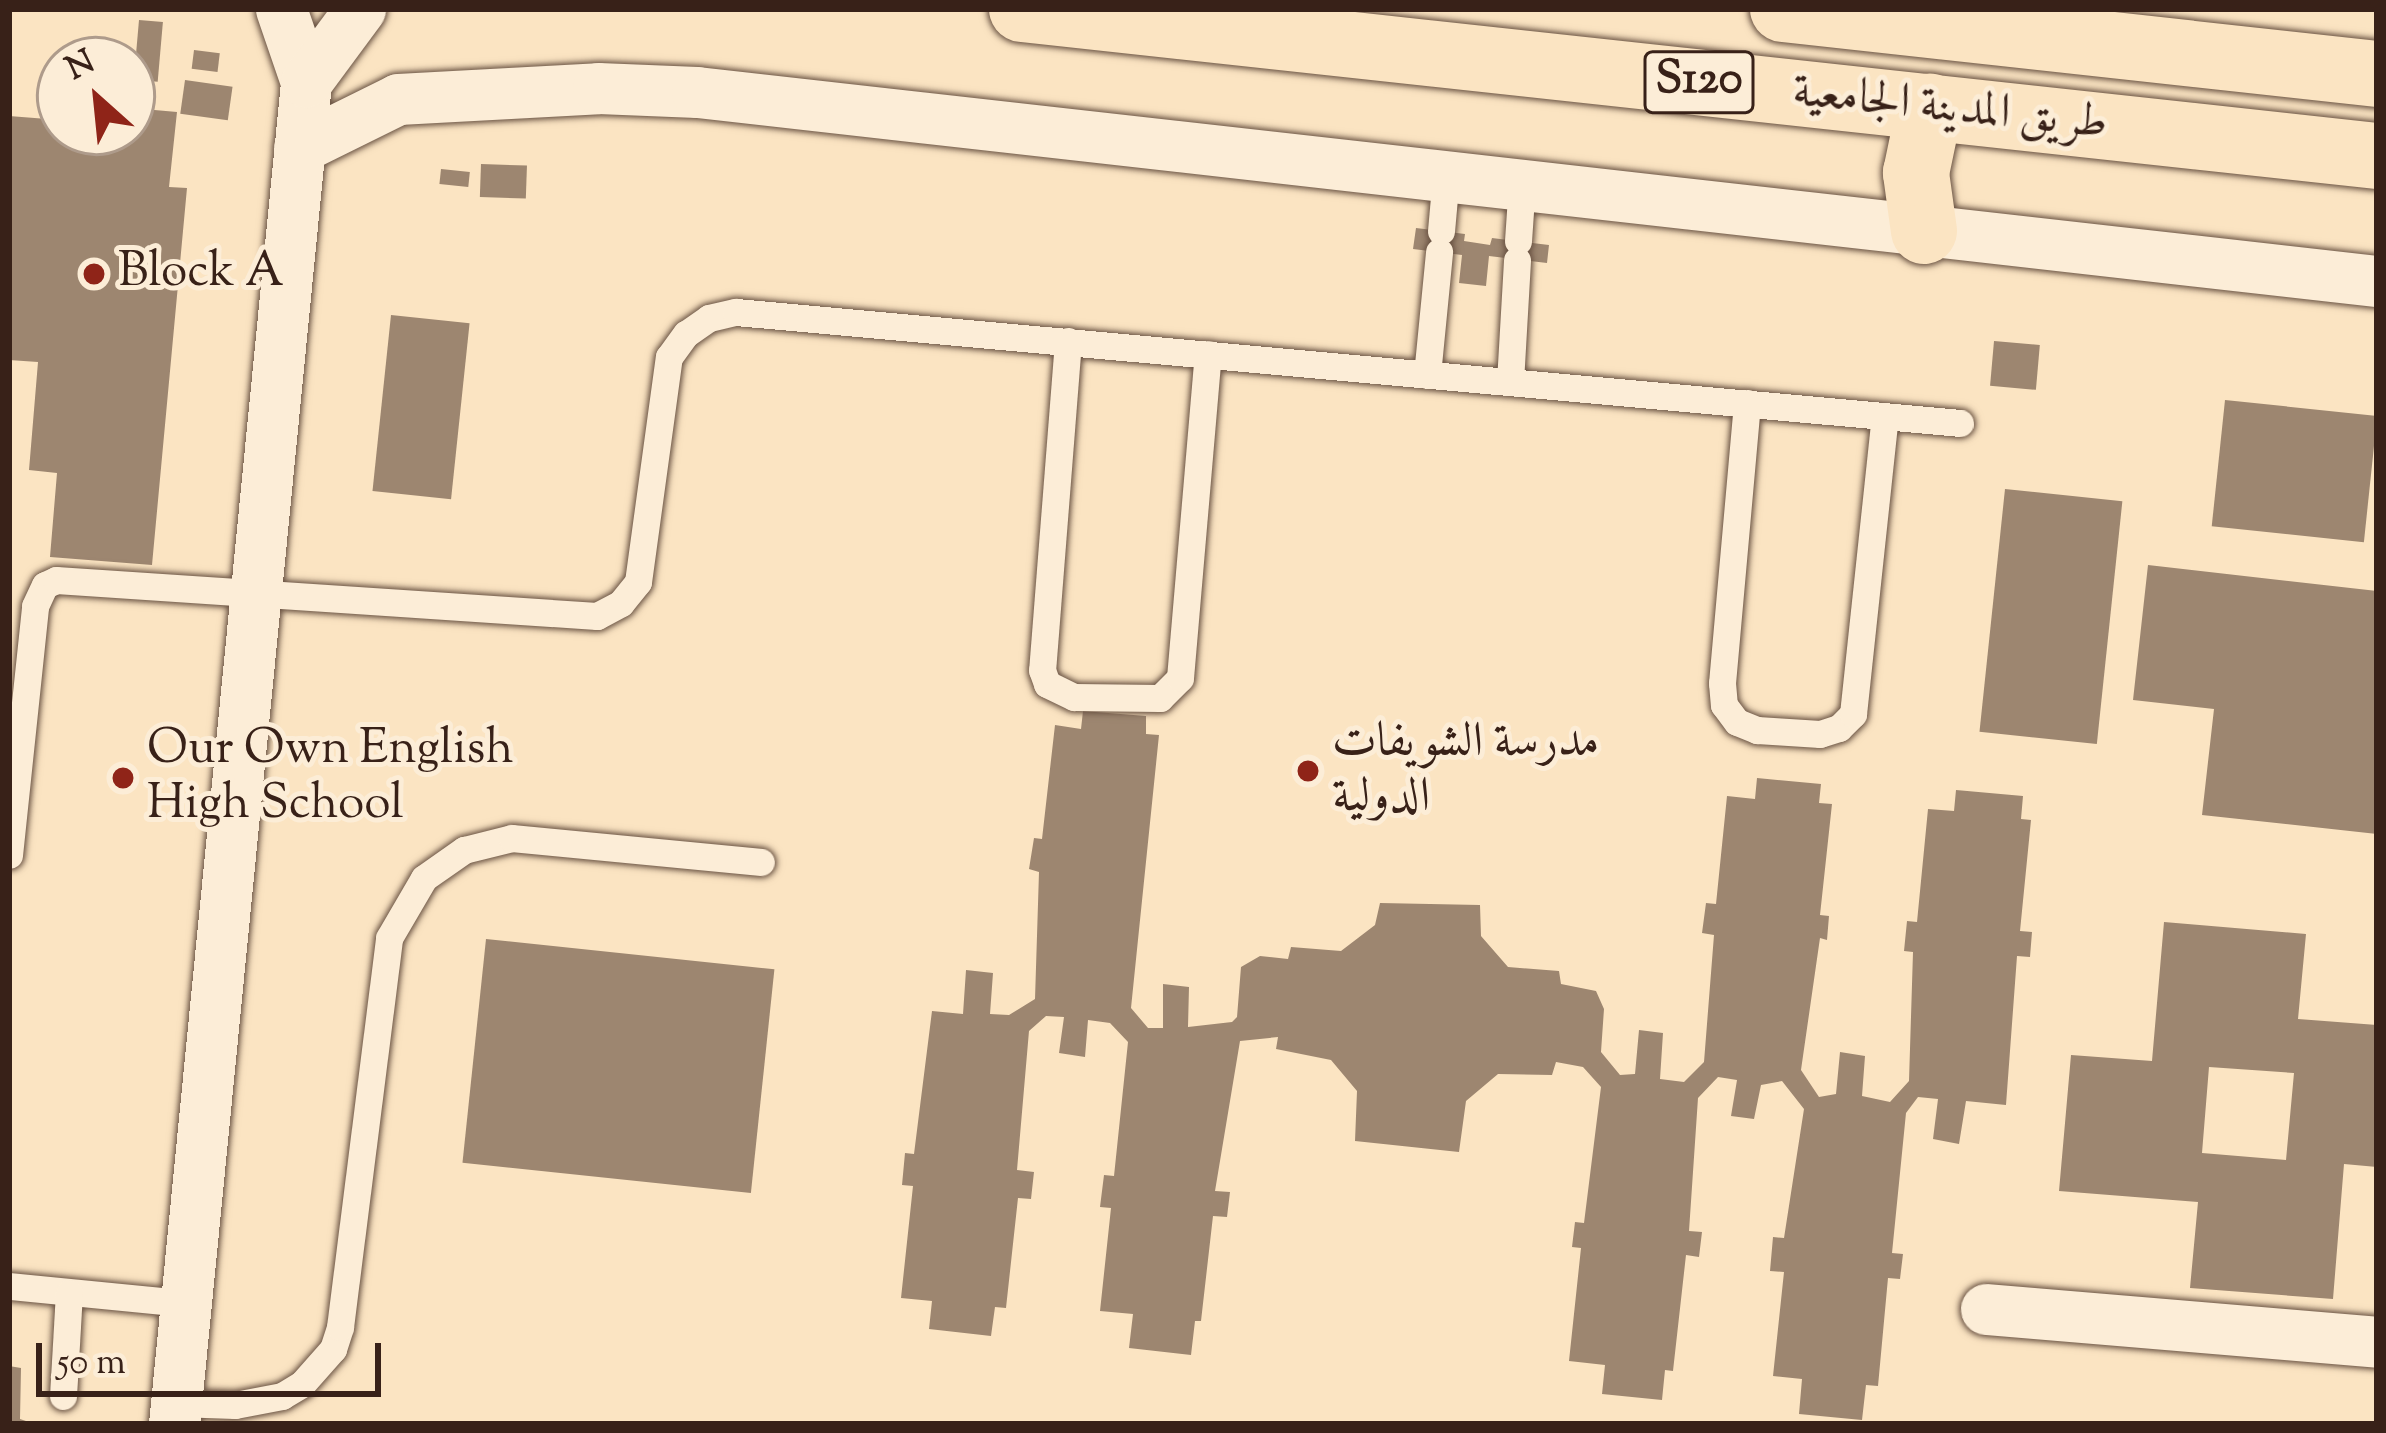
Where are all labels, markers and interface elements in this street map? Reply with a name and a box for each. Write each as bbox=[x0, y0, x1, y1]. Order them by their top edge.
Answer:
north arrow bbox=[36, 36, 156, 156]
text: N bbox=[58, 39, 104, 94]
road number: S120 bbox=[1642, 43, 1756, 121]
street label: طريق المدينة الجامعية bbox=[1790, 64, 2110, 154]
place label: Block A bbox=[118, 245, 284, 303]
marker: Block A bbox=[81, 261, 107, 287]
place label: مدرسة الشويفات الدولية bbox=[1332, 714, 1599, 827]
place label: Our Own English High School bbox=[147, 721, 514, 834]
marker: مدرسة الشويفات الدولية bbox=[1295, 758, 1321, 784]
marker: Our Own English High School bbox=[110, 765, 136, 791]
scale bar bbox=[42, 1319, 387, 1393]
text: 50 m bbox=[57, 1338, 126, 1390]

